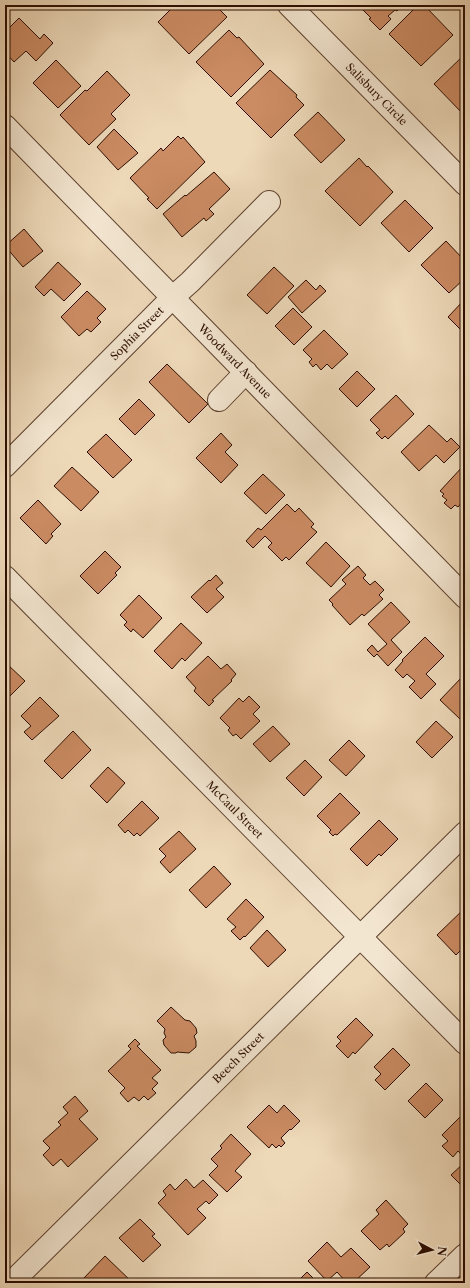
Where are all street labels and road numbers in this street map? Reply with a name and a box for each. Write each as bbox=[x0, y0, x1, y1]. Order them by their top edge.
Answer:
street label: Salisbury Circle bbox=[343, 60, 410, 128]
street label: Sophia Street bbox=[107, 303, 167, 363]
street label: Woodward Avenue bbox=[195, 320, 274, 402]
street label: McCaul Street bbox=[203, 778, 266, 841]
street label: Beech Street bbox=[210, 1029, 267, 1086]

